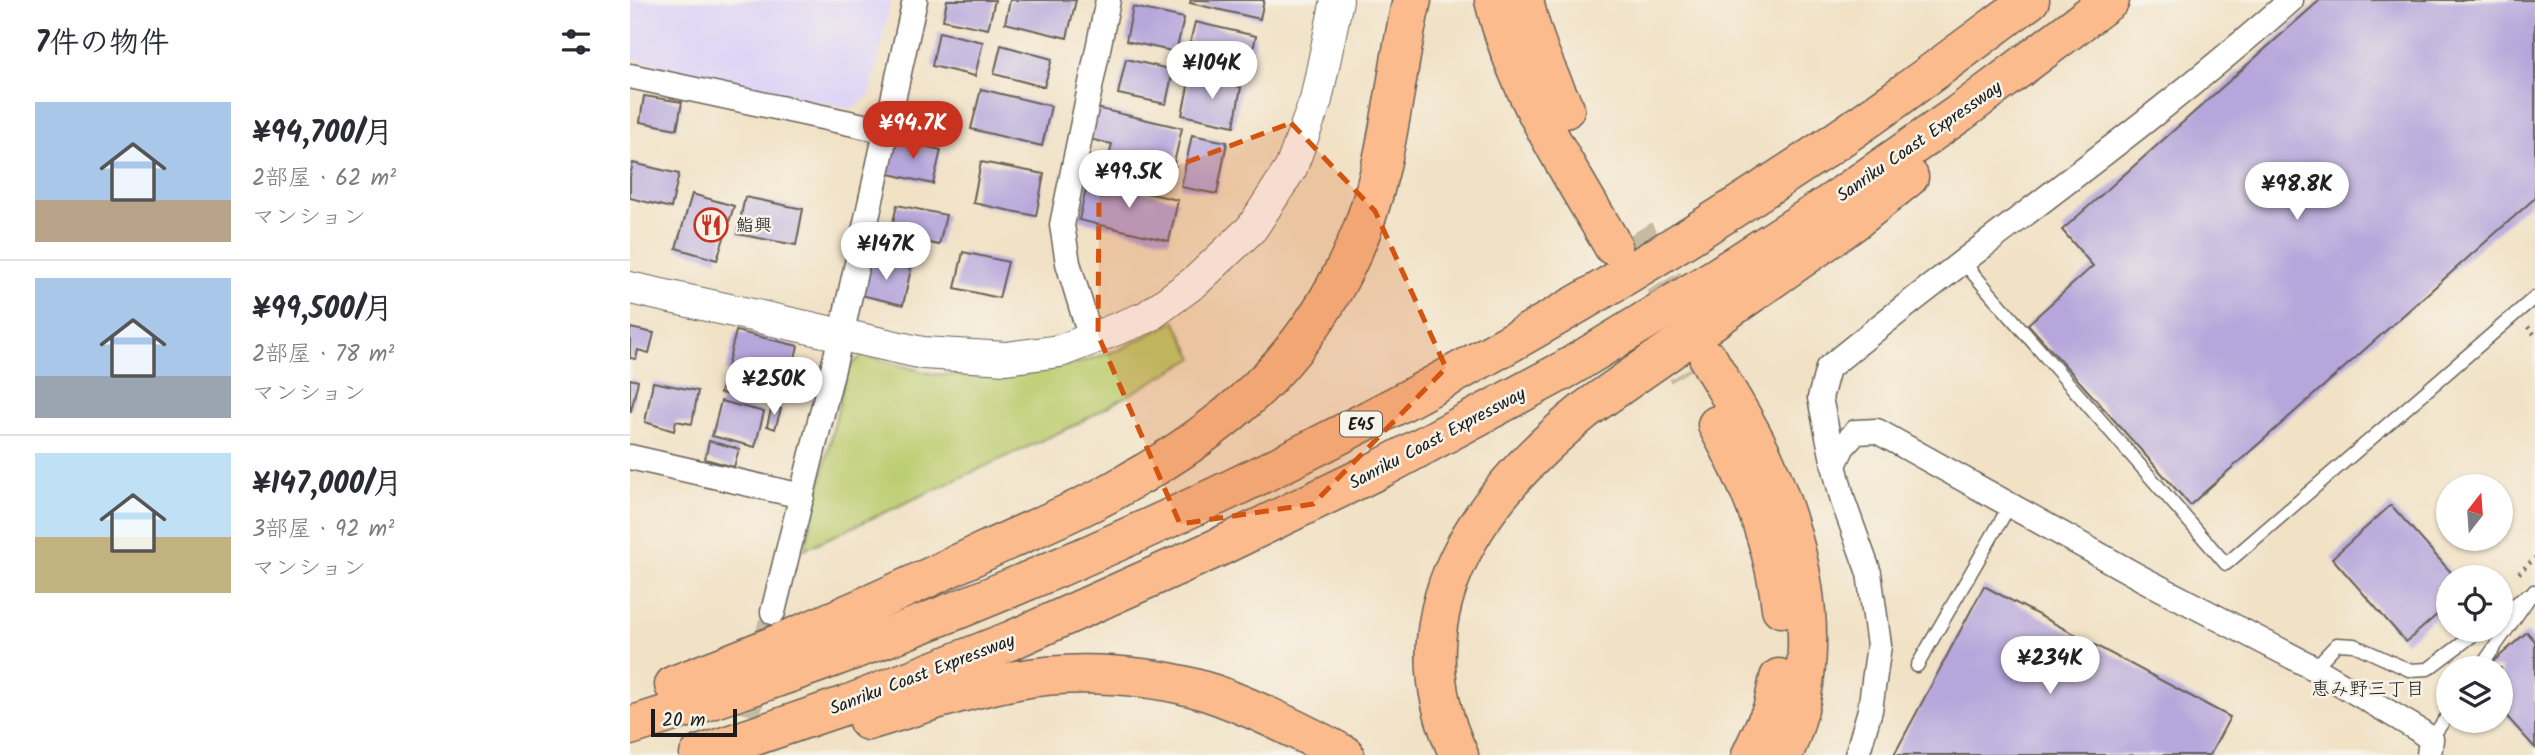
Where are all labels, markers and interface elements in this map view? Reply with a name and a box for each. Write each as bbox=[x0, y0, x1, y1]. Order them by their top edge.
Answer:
text: 7件の物件 bbox=[35, 20, 169, 68]
icon: filters bbox=[557, 23, 595, 61]
pin: ¥104K bbox=[1163, 42, 1261, 101]
text: ¥104K bbox=[1182, 46, 1242, 82]
street label: Sanriku Coast Expressway bbox=[1831, 74, 2009, 210]
pin: ¥94.7K bbox=[856, 102, 970, 161]
text: ¥94.7K bbox=[879, 106, 947, 142]
text: ¥94,700/月 bbox=[252, 110, 393, 158]
icon: home bbox=[91, 130, 175, 214]
pin: ¥99.5K bbox=[1072, 150, 1186, 210]
text: ¥99.5K bbox=[1095, 155, 1163, 191]
text: 2部屋 · 62 m² bbox=[252, 161, 396, 197]
pin: ¥98.8K bbox=[2240, 162, 2354, 222]
text: ¥98.8K bbox=[2261, 167, 2333, 203]
text: マンション bbox=[252, 200, 366, 236]
restaurant icon: 鮨興 bbox=[692, 206, 730, 244]
place label: 鮨興 bbox=[736, 212, 772, 241]
pin: ¥147K bbox=[837, 222, 935, 282]
text: ¥147K bbox=[857, 227, 915, 263]
text: ¥99,500/月 bbox=[252, 286, 393, 334]
icon: home bbox=[91, 306, 175, 390]
text: 2部屋 · 78 m² bbox=[252, 337, 394, 373]
pin: ¥250K bbox=[725, 358, 823, 417]
text: ¥250K bbox=[742, 362, 806, 398]
text: マンション bbox=[252, 376, 366, 412]
street label: Sanriku Coast Expressway bbox=[1344, 380, 1532, 498]
road number: E45 bbox=[1340, 412, 1382, 436]
text: ¥147,000/月 bbox=[252, 461, 403, 509]
north arrow bbox=[2436, 474, 2513, 551]
map controls bbox=[2436, 474, 2513, 733]
icon: home bbox=[91, 481, 175, 565]
text: 3部屋 · 92 m² bbox=[252, 512, 394, 548]
text: マンション bbox=[252, 551, 366, 587]
button: locate bbox=[2436, 565, 2513, 642]
street label: Sanriku Coast Expressway bbox=[826, 626, 1020, 724]
pin: ¥234K bbox=[2001, 636, 2099, 696]
text: ¥234K bbox=[2017, 641, 2083, 677]
button: layers bbox=[2436, 656, 2513, 733]
district label: 恵み野三丁目 bbox=[2311, 675, 2425, 705]
scale bar bbox=[651, 706, 737, 738]
text: 20 m bbox=[662, 706, 705, 736]

